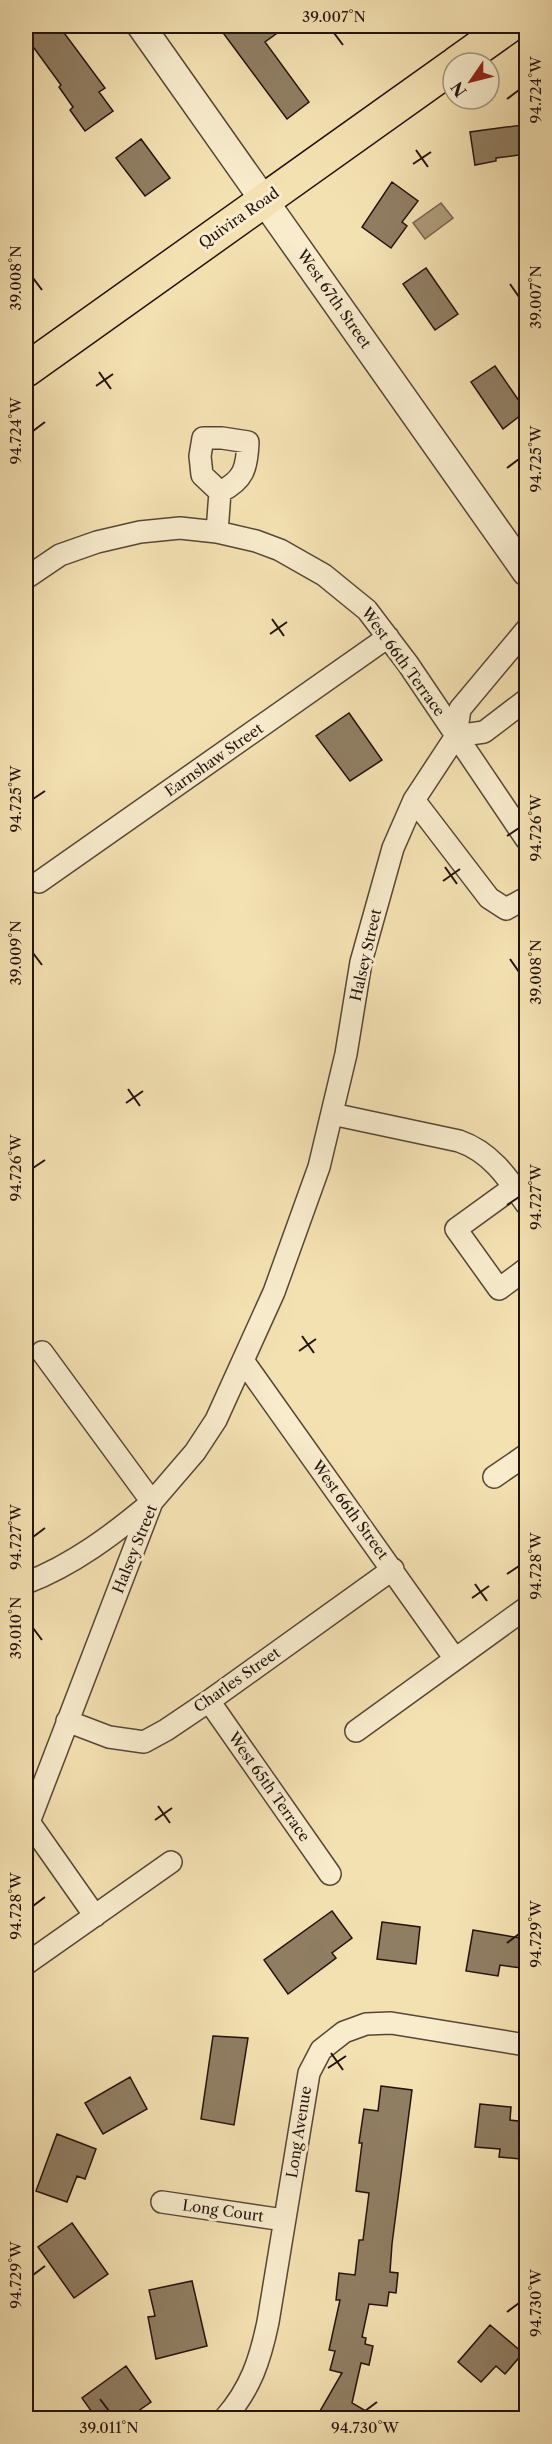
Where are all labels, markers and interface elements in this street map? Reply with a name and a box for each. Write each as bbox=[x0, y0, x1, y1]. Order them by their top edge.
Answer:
text: 39.007°N bbox=[302, 7, 366, 26]
north arrow bbox=[441, 51, 501, 111]
text: 94.724°W bbox=[526, 56, 545, 124]
text: N bbox=[446, 78, 471, 101]
street label: Quivira Road bbox=[195, 183, 283, 252]
text: 39.008°N bbox=[6, 245, 25, 311]
street label: West 67th Street bbox=[293, 245, 376, 352]
text: 39.007°N bbox=[526, 265, 545, 329]
text: 94.724°W bbox=[6, 397, 25, 465]
text: 94.725°W bbox=[526, 425, 545, 492]
street label: West 66th Terrace bbox=[357, 603, 449, 720]
street label: Earnshaw Street bbox=[161, 718, 267, 801]
text: 94.725°W bbox=[6, 765, 25, 832]
text: 94.726°W bbox=[526, 794, 545, 862]
street label: Halsey Street bbox=[346, 906, 386, 1003]
text: 39.009°N bbox=[6, 920, 25, 986]
text: 39.008°N bbox=[526, 939, 545, 1005]
text: 94.726°W bbox=[6, 1134, 25, 1202]
text: 94.727°W bbox=[526, 1163, 545, 1230]
street label: West 66th Street bbox=[307, 1456, 393, 1564]
street label: Halsey Street bbox=[108, 1501, 161, 1596]
text: 94.727°W bbox=[6, 1503, 25, 1570]
text: 94.728°W bbox=[526, 1532, 545, 1600]
text: 39.010°N bbox=[6, 1597, 25, 1659]
street label: Charles Street bbox=[190, 1642, 284, 1716]
street label: West 65th Terrace bbox=[224, 1727, 314, 1845]
text: 94.728°W bbox=[6, 1872, 25, 1940]
text: 94.729°W bbox=[526, 1900, 545, 1968]
street label: Long Avenue bbox=[282, 2084, 315, 2179]
street label: Long Court bbox=[181, 2195, 266, 2226]
text: 94.729°W bbox=[6, 2241, 25, 2309]
text: 94.730°W bbox=[526, 2269, 545, 2337]
text: 39.011°N bbox=[79, 2418, 139, 2437]
text: 94.730°W bbox=[331, 2418, 399, 2437]

